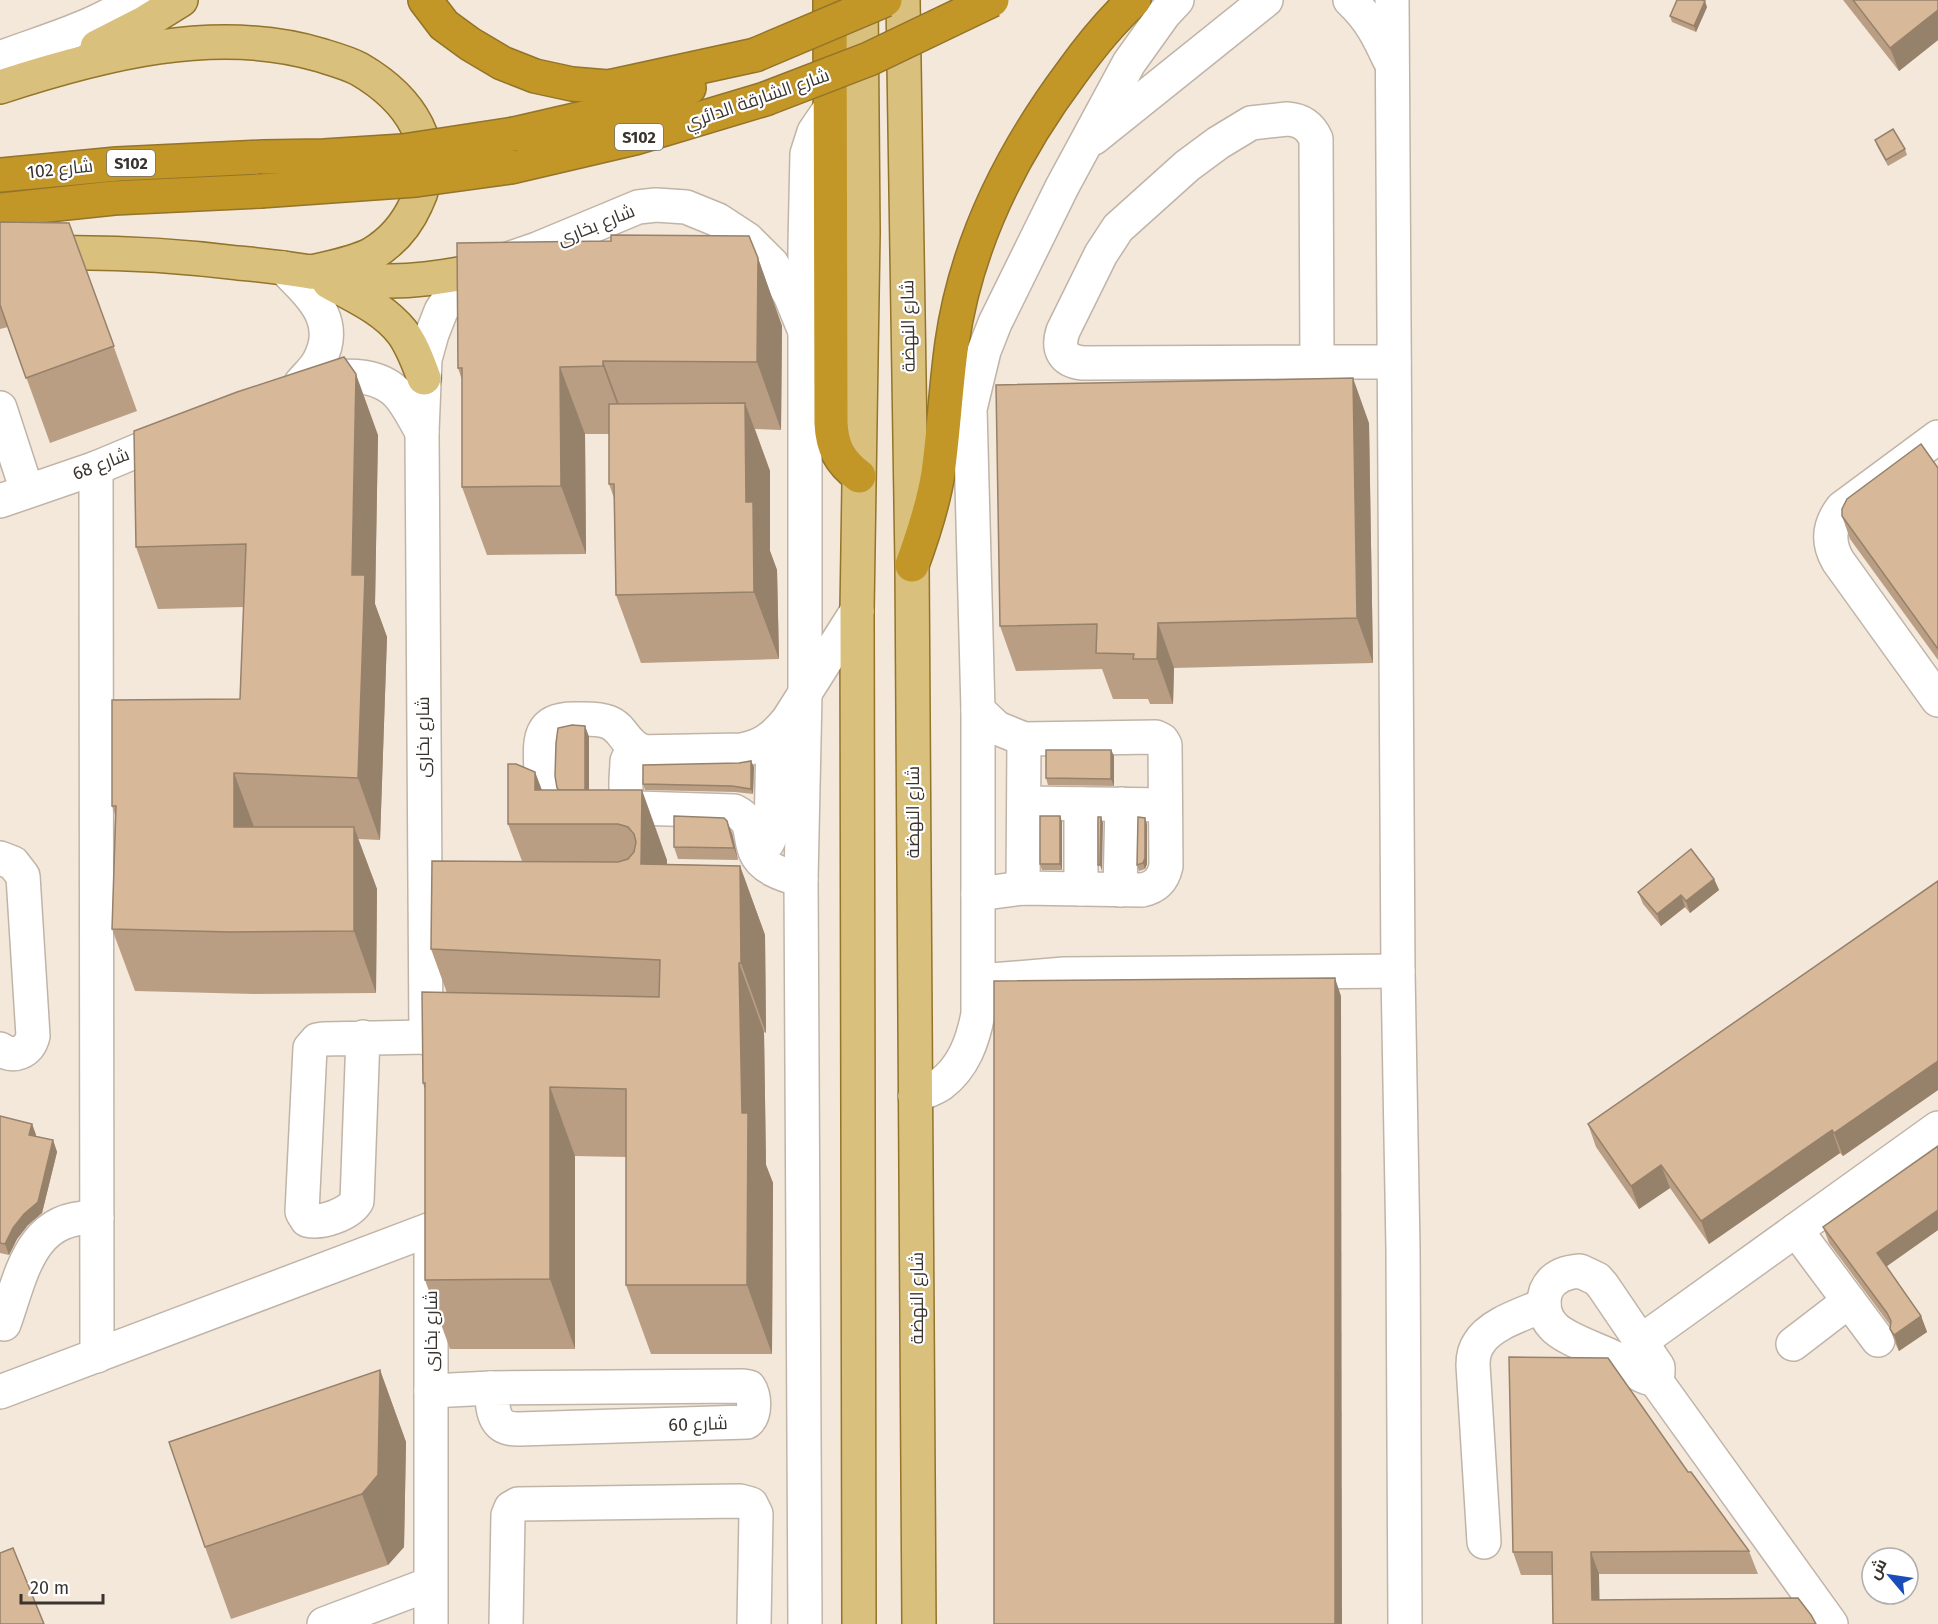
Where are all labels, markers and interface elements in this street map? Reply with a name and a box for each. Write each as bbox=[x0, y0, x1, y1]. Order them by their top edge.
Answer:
street label: شارع الشارقة الدائري bbox=[682, 64, 833, 137]
road number: S102 bbox=[615, 124, 663, 150]
road number: S102 bbox=[107, 150, 155, 176]
street label: شارع 102 bbox=[26, 155, 94, 184]
street label: شارع بخارى bbox=[554, 200, 638, 251]
street label: شارع النهضة bbox=[896, 280, 921, 372]
street label: شارع 68 bbox=[69, 443, 133, 486]
street label: شارع بخارى bbox=[412, 696, 435, 778]
street label: شارع النهضة bbox=[902, 766, 925, 858]
street label: شارع النهضة bbox=[906, 1252, 929, 1344]
street label: شارع بخارى bbox=[420, 1290, 443, 1372]
street label: شارع 60 bbox=[668, 1412, 728, 1437]
north arrow bbox=[1860, 1546, 1920, 1606]
text: ش bbox=[1864, 1555, 1891, 1583]
scale bar bbox=[21, 1567, 104, 1605]
text: 20 m bbox=[30, 1577, 69, 1599]

